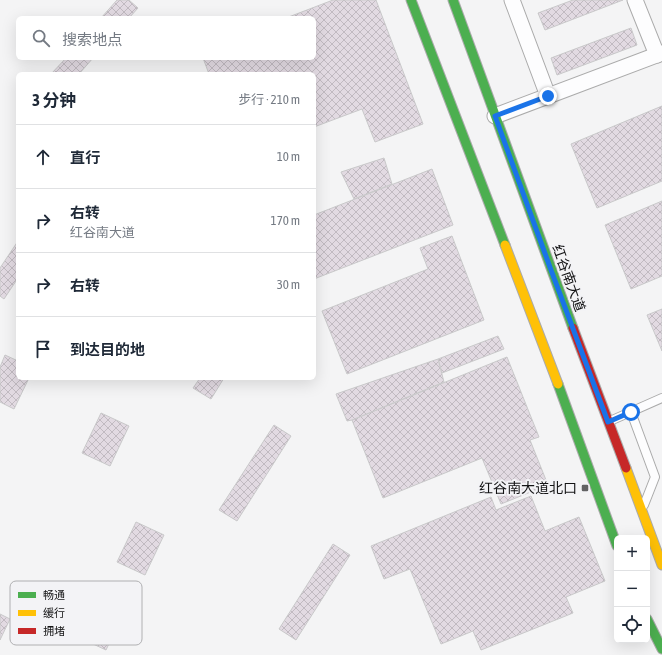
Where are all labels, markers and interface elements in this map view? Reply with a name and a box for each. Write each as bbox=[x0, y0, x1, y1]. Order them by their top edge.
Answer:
search box bbox=[16, 16, 316, 60]
icon: search bbox=[30, 27, 52, 49]
text: 搜索地点 bbox=[62, 31, 122, 48]
route end bbox=[539, 87, 557, 105]
text: 3 分钟 bbox=[32, 90, 76, 110]
text: 步行 · 210 m bbox=[238, 92, 300, 107]
icon: ahead bbox=[32, 146, 54, 168]
text: 直行 bbox=[70, 149, 100, 166]
text: 10 m bbox=[277, 149, 300, 164]
text: 右转 bbox=[70, 204, 100, 221]
icon: right bbox=[32, 210, 54, 232]
text: 170 m bbox=[271, 213, 300, 228]
text: 红谷南大道 bbox=[70, 225, 135, 240]
street label: 红谷南大道 bbox=[550, 242, 588, 314]
icon: right bbox=[32, 274, 54, 296]
text: 右转 bbox=[70, 277, 100, 294]
text: 30 m bbox=[277, 277, 300, 292]
icon: arrive bbox=[32, 338, 54, 360]
text: 到达目的地 bbox=[70, 341, 145, 358]
route start bbox=[622, 403, 640, 421]
place label: 红谷南大道北口 bbox=[479, 480, 577, 496]
marker: 红谷南大道北口 bbox=[580, 483, 590, 493]
map controls bbox=[614, 535, 650, 643]
button: + bbox=[614, 535, 650, 571]
button: − bbox=[614, 571, 650, 607]
legend bbox=[10, 581, 142, 645]
text: 畅通 bbox=[43, 589, 65, 601]
text: 缓行 bbox=[43, 607, 65, 619]
button: locate bbox=[614, 607, 650, 643]
text: 拥堵 bbox=[43, 625, 65, 637]

